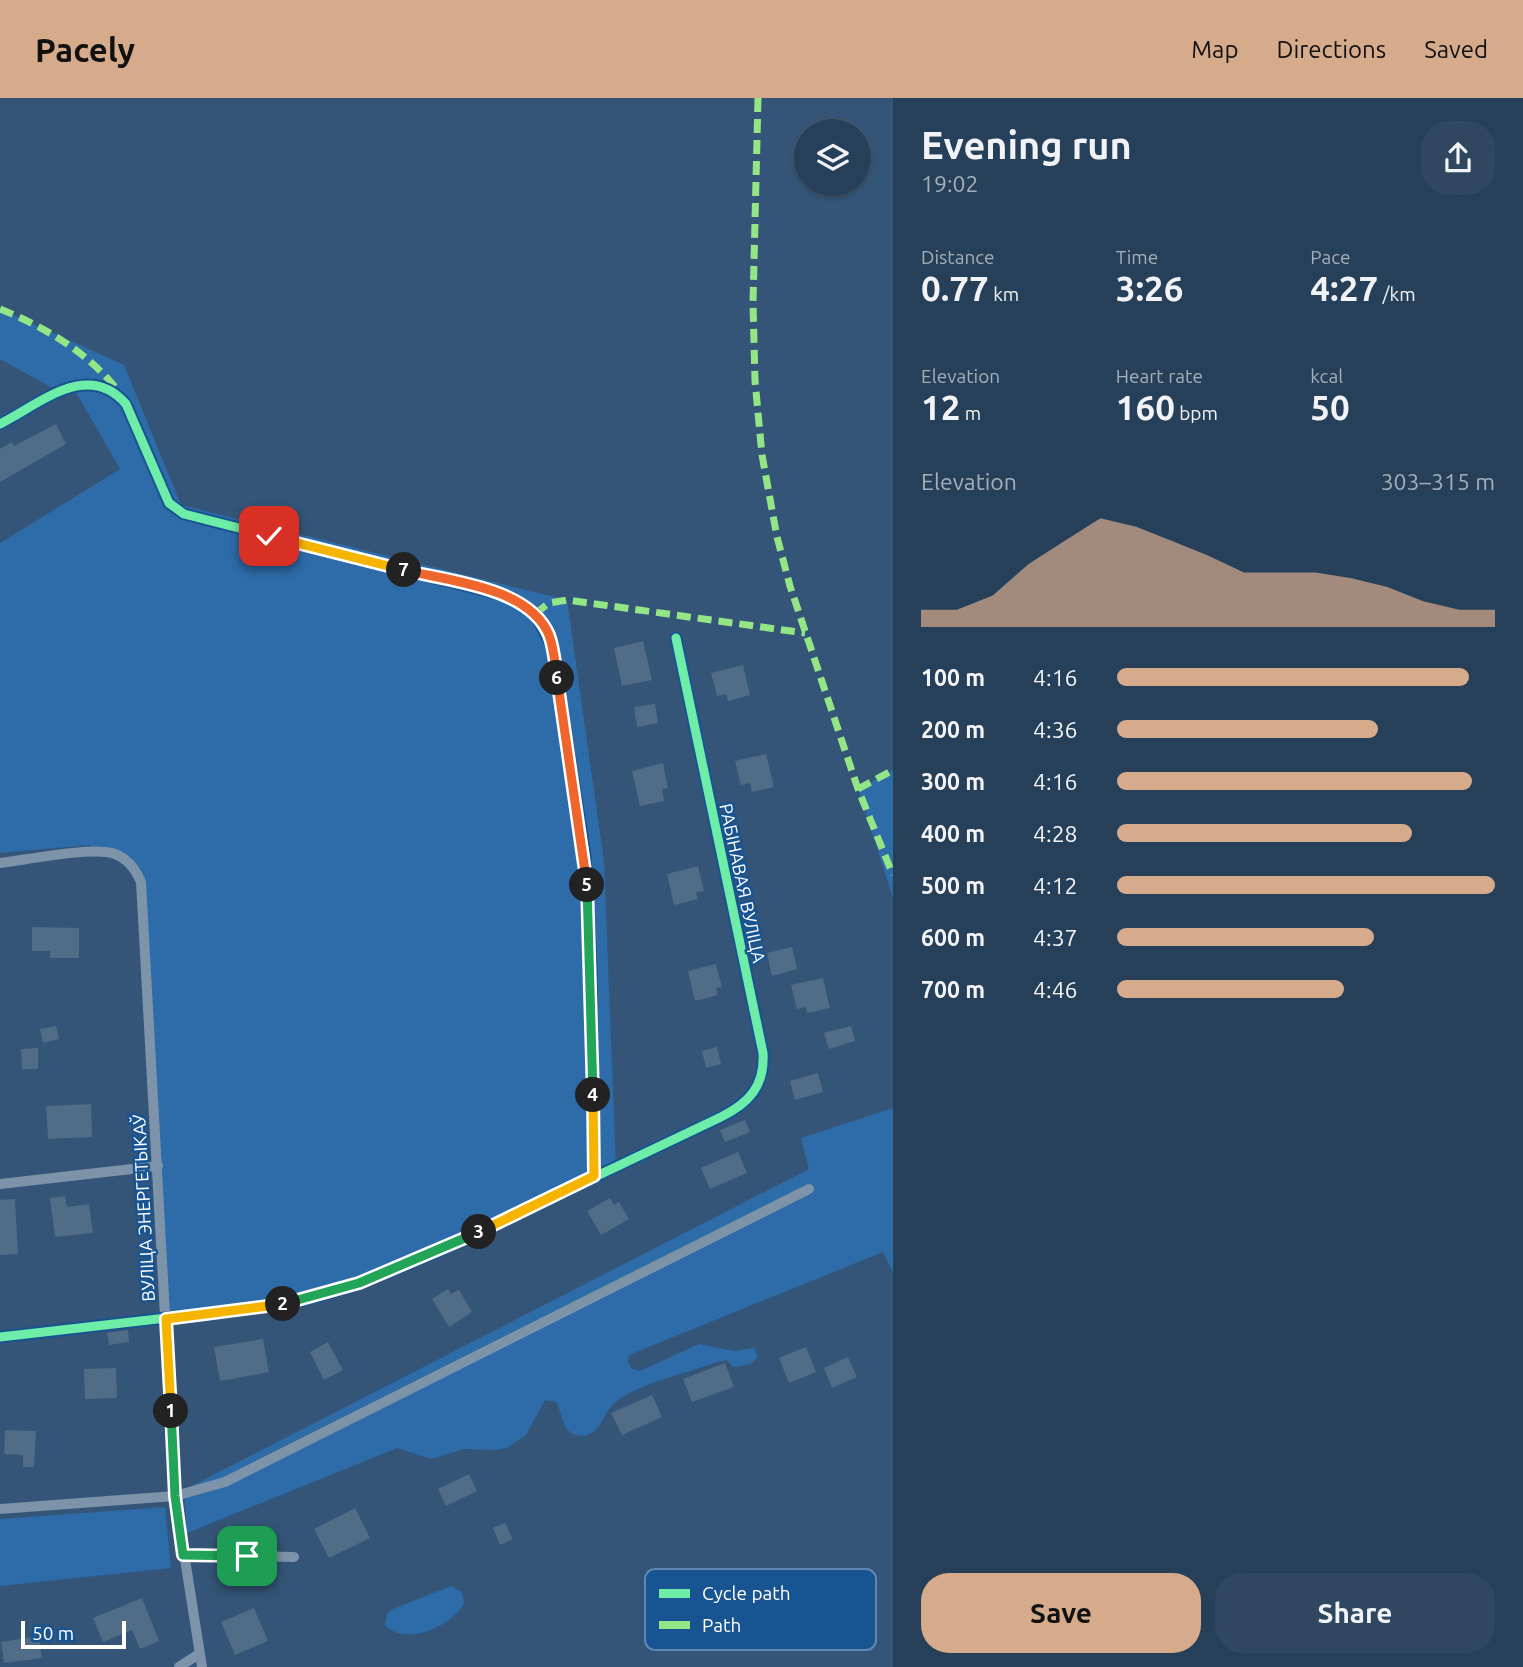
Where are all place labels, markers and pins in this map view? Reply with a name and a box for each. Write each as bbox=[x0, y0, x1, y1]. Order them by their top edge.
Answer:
pin bbox=[239, 506, 299, 566]
pin: 7 bbox=[386, 552, 422, 588]
pin: 6 bbox=[540, 660, 574, 696]
pin: 5 bbox=[570, 868, 604, 902]
pin: 4 bbox=[576, 1077, 610, 1112]
pin: 3 bbox=[462, 1214, 496, 1250]
pin: 2 bbox=[266, 1286, 300, 1322]
pin: 1 bbox=[154, 1394, 188, 1428]
pin bbox=[217, 1526, 277, 1586]

